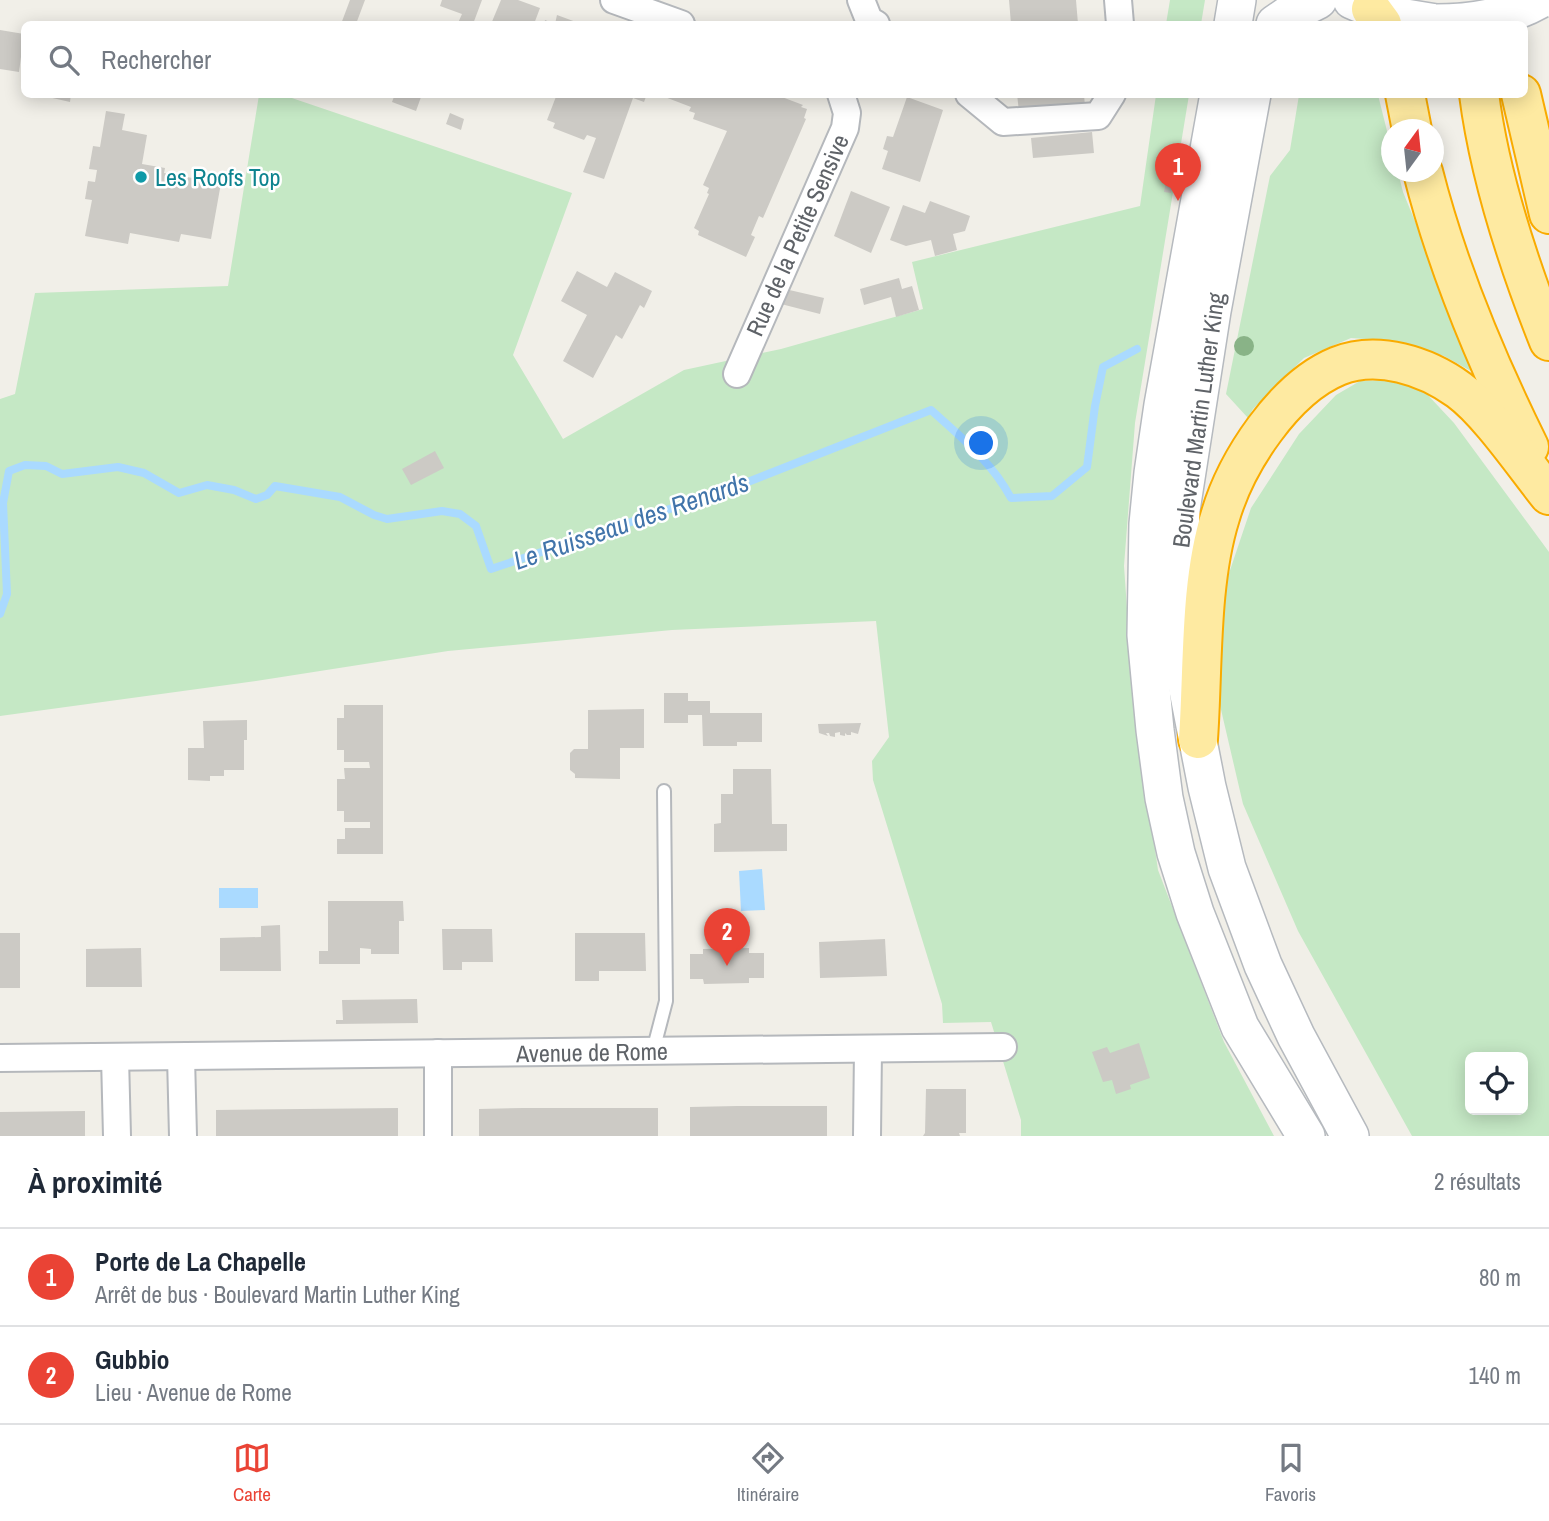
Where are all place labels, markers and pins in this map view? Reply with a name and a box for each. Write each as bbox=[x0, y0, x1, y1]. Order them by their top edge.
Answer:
pin: 1 bbox=[1155, 143, 1201, 201]
place label: Les Roofs Top bbox=[155, 161, 280, 193]
marker: Les Roofs Top bbox=[133, 169, 149, 185]
pin: 2 bbox=[704, 908, 750, 966]

